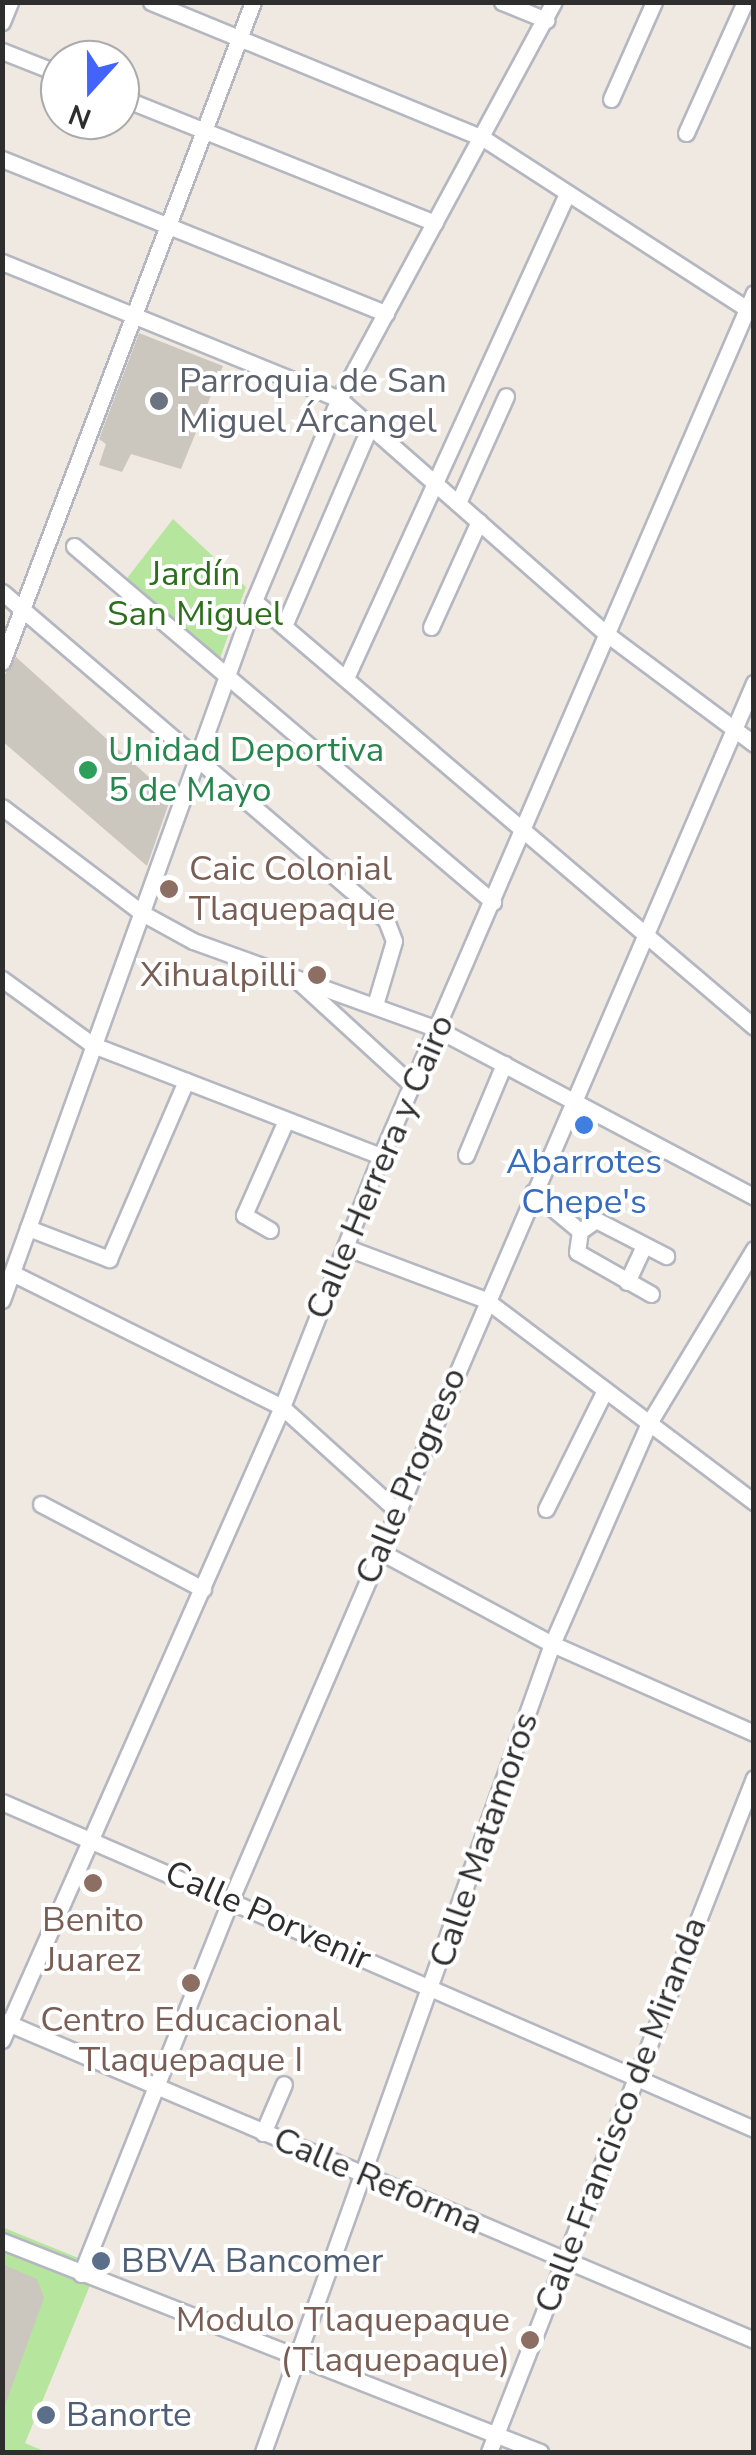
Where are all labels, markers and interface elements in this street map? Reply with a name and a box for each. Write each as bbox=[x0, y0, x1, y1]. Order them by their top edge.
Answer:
north arrow bbox=[40, 40, 140, 140]
text: N bbox=[63, 95, 97, 138]
place label: Parroquia de San Miguel Árcangel bbox=[179, 360, 447, 442]
marker: Parroquia de San Miguel Árcangel bbox=[148, 390, 170, 412]
park label: Jardín San Miguel bbox=[107, 553, 283, 635]
place label: Unidad Deportiva 5 de Mayo bbox=[108, 729, 384, 811]
marker: Unidad Deportiva 5 de Mayo bbox=[77, 759, 99, 781]
place label: Caic Colonial Tlaquepaque bbox=[189, 848, 395, 930]
marker: Caic Colonial Tlaquepaque bbox=[158, 878, 180, 900]
place label: Xihualpilli bbox=[140, 954, 297, 996]
marker: Xihualpilli bbox=[306, 964, 328, 986]
street label: Calle Herrera y Cairo bbox=[297, 1008, 463, 1326]
marker: Abarrotes Chepe's bbox=[573, 1114, 595, 1136]
place label: Abarrotes Chepe's bbox=[506, 1141, 662, 1223]
street label: Calle Progreso bbox=[347, 1361, 475, 1591]
street label: Calle Matamoros bbox=[421, 1707, 547, 1973]
street label: Calle Porvenir bbox=[159, 1852, 377, 1980]
marker: Benito Juarez bbox=[82, 1872, 104, 1894]
place label: Benito Juarez bbox=[42, 1899, 144, 1981]
street label: Calle Francisco de Miranda bbox=[526, 1911, 716, 2319]
marker: Centro Educacional Tlaquepaque I bbox=[180, 1972, 202, 1994]
place label: Centro Educacional Tlaquepaque I bbox=[40, 1999, 342, 2081]
street label: Calle Reforma bbox=[267, 2118, 489, 2244]
place label: BBVA Bancomer bbox=[121, 2240, 383, 2282]
marker: BBVA Bancomer bbox=[90, 2250, 112, 2272]
place label: Modulo Tlaquepaque (Tlaquepaque) bbox=[176, 2299, 510, 2381]
marker: Modulo Tlaquepaque (Tlaquepaque) bbox=[519, 2329, 541, 2351]
place label: Banorte bbox=[66, 2394, 192, 2436]
marker: Banorte bbox=[35, 2404, 57, 2426]

